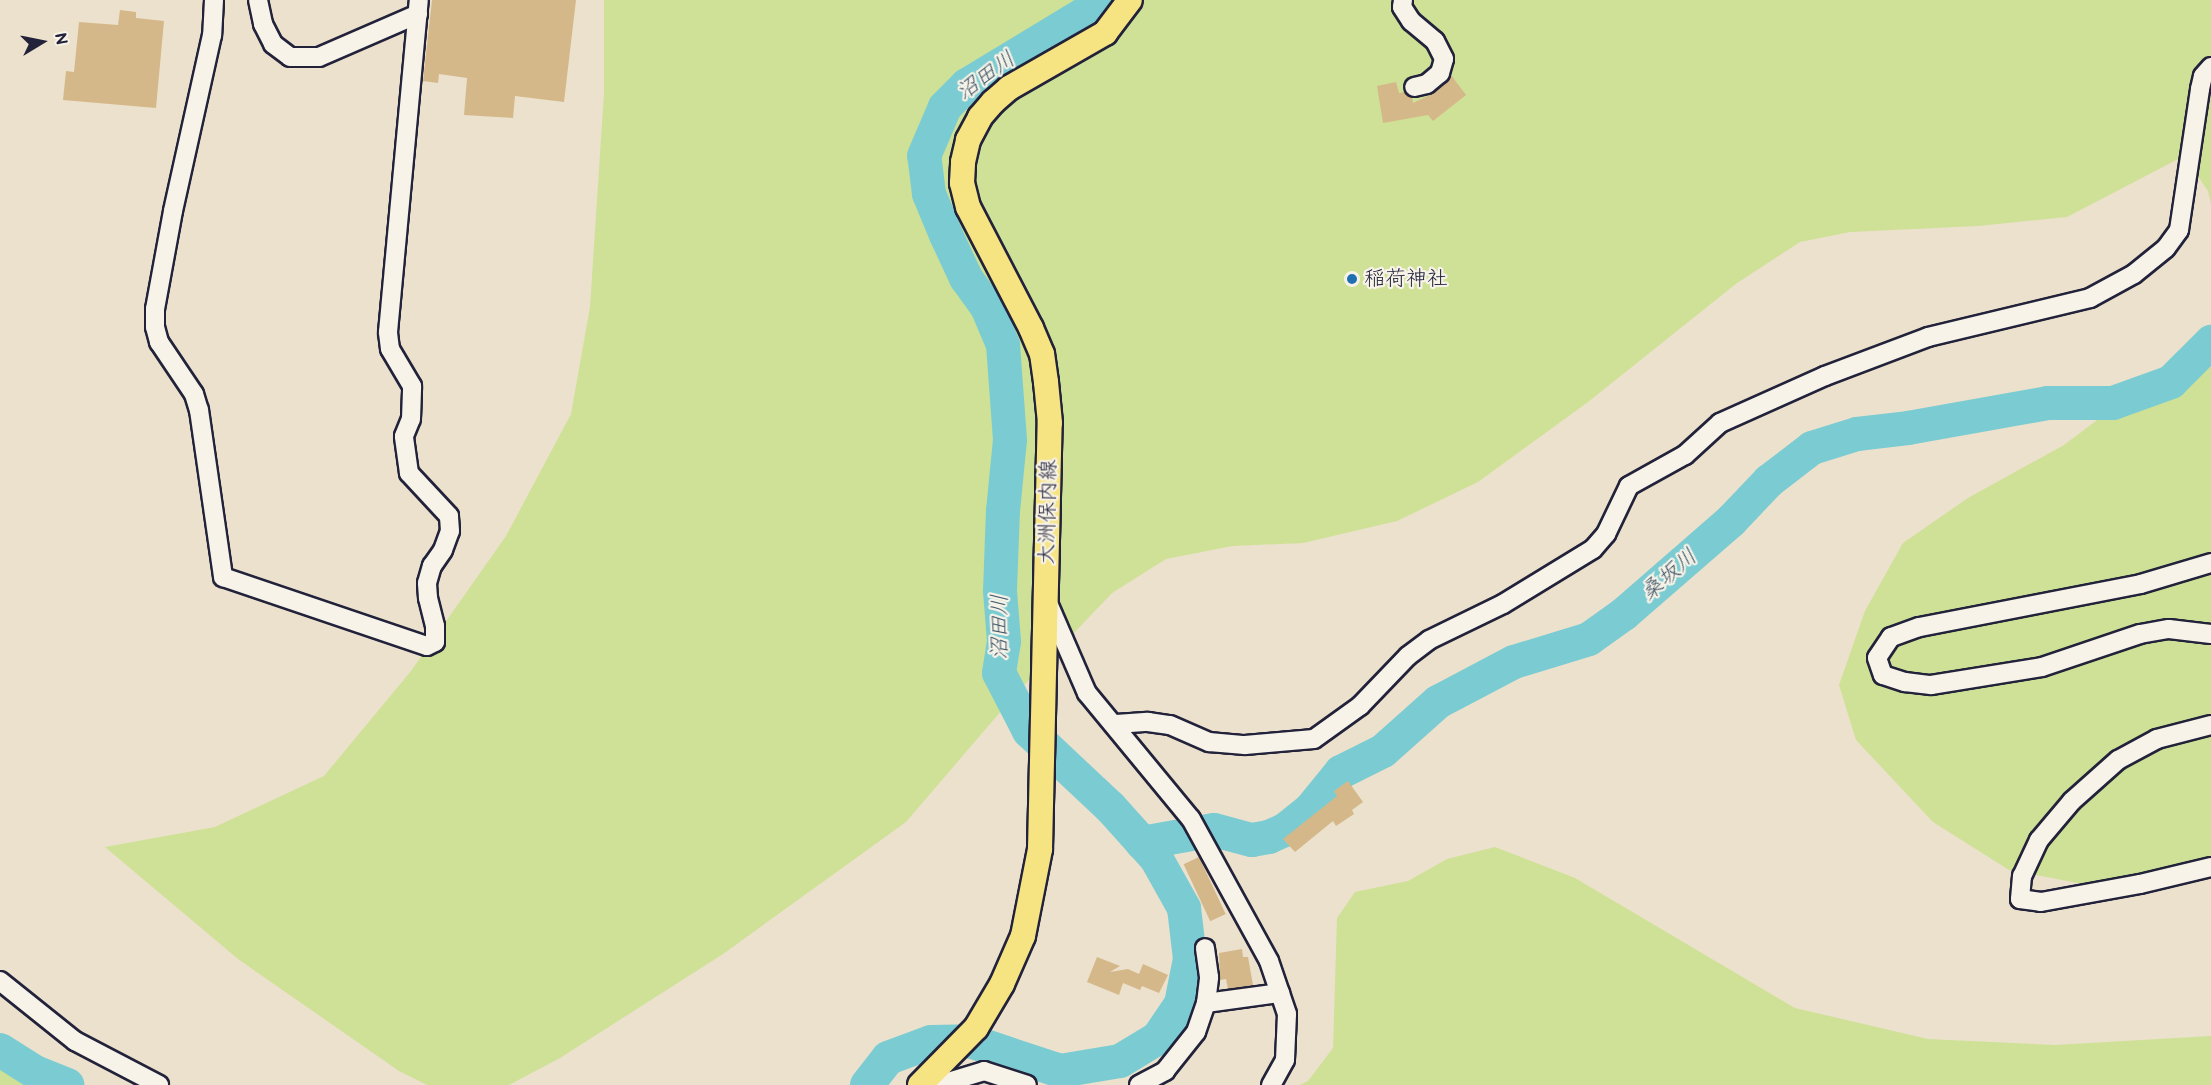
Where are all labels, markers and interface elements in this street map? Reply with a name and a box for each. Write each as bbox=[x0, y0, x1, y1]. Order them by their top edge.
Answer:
north arrow bbox=[12, 12, 72, 72]
text: N bbox=[50, 31, 71, 46]
water label: 沼田川 bbox=[952, 46, 1020, 106]
place label: 稲荷神社 bbox=[1364, 266, 1448, 292]
marker: 稲荷神社 bbox=[1345, 272, 1359, 286]
street label: 大洲保内線 bbox=[1034, 459, 1062, 565]
water label: 桑坂川 bbox=[1635, 543, 1703, 607]
water label: 沼田川 bbox=[987, 594, 1013, 660]

